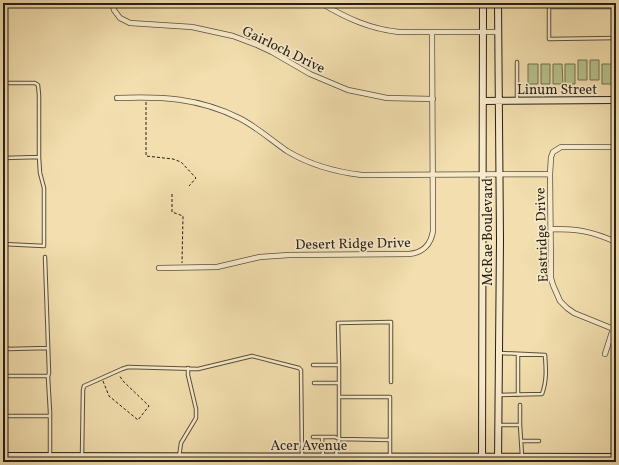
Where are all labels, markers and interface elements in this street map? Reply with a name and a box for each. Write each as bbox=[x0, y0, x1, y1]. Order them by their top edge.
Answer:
street label: Gairloch Drive bbox=[239, 22, 328, 79]
street label: Linum Street bbox=[517, 81, 597, 100]
street label: McRae Boulevard bbox=[479, 178, 498, 286]
street label: Eastridge Drive bbox=[531, 187, 554, 283]
street label: Desert Ridge Drive bbox=[295, 234, 411, 255]
street label: Acer Avenue bbox=[271, 437, 348, 456]

